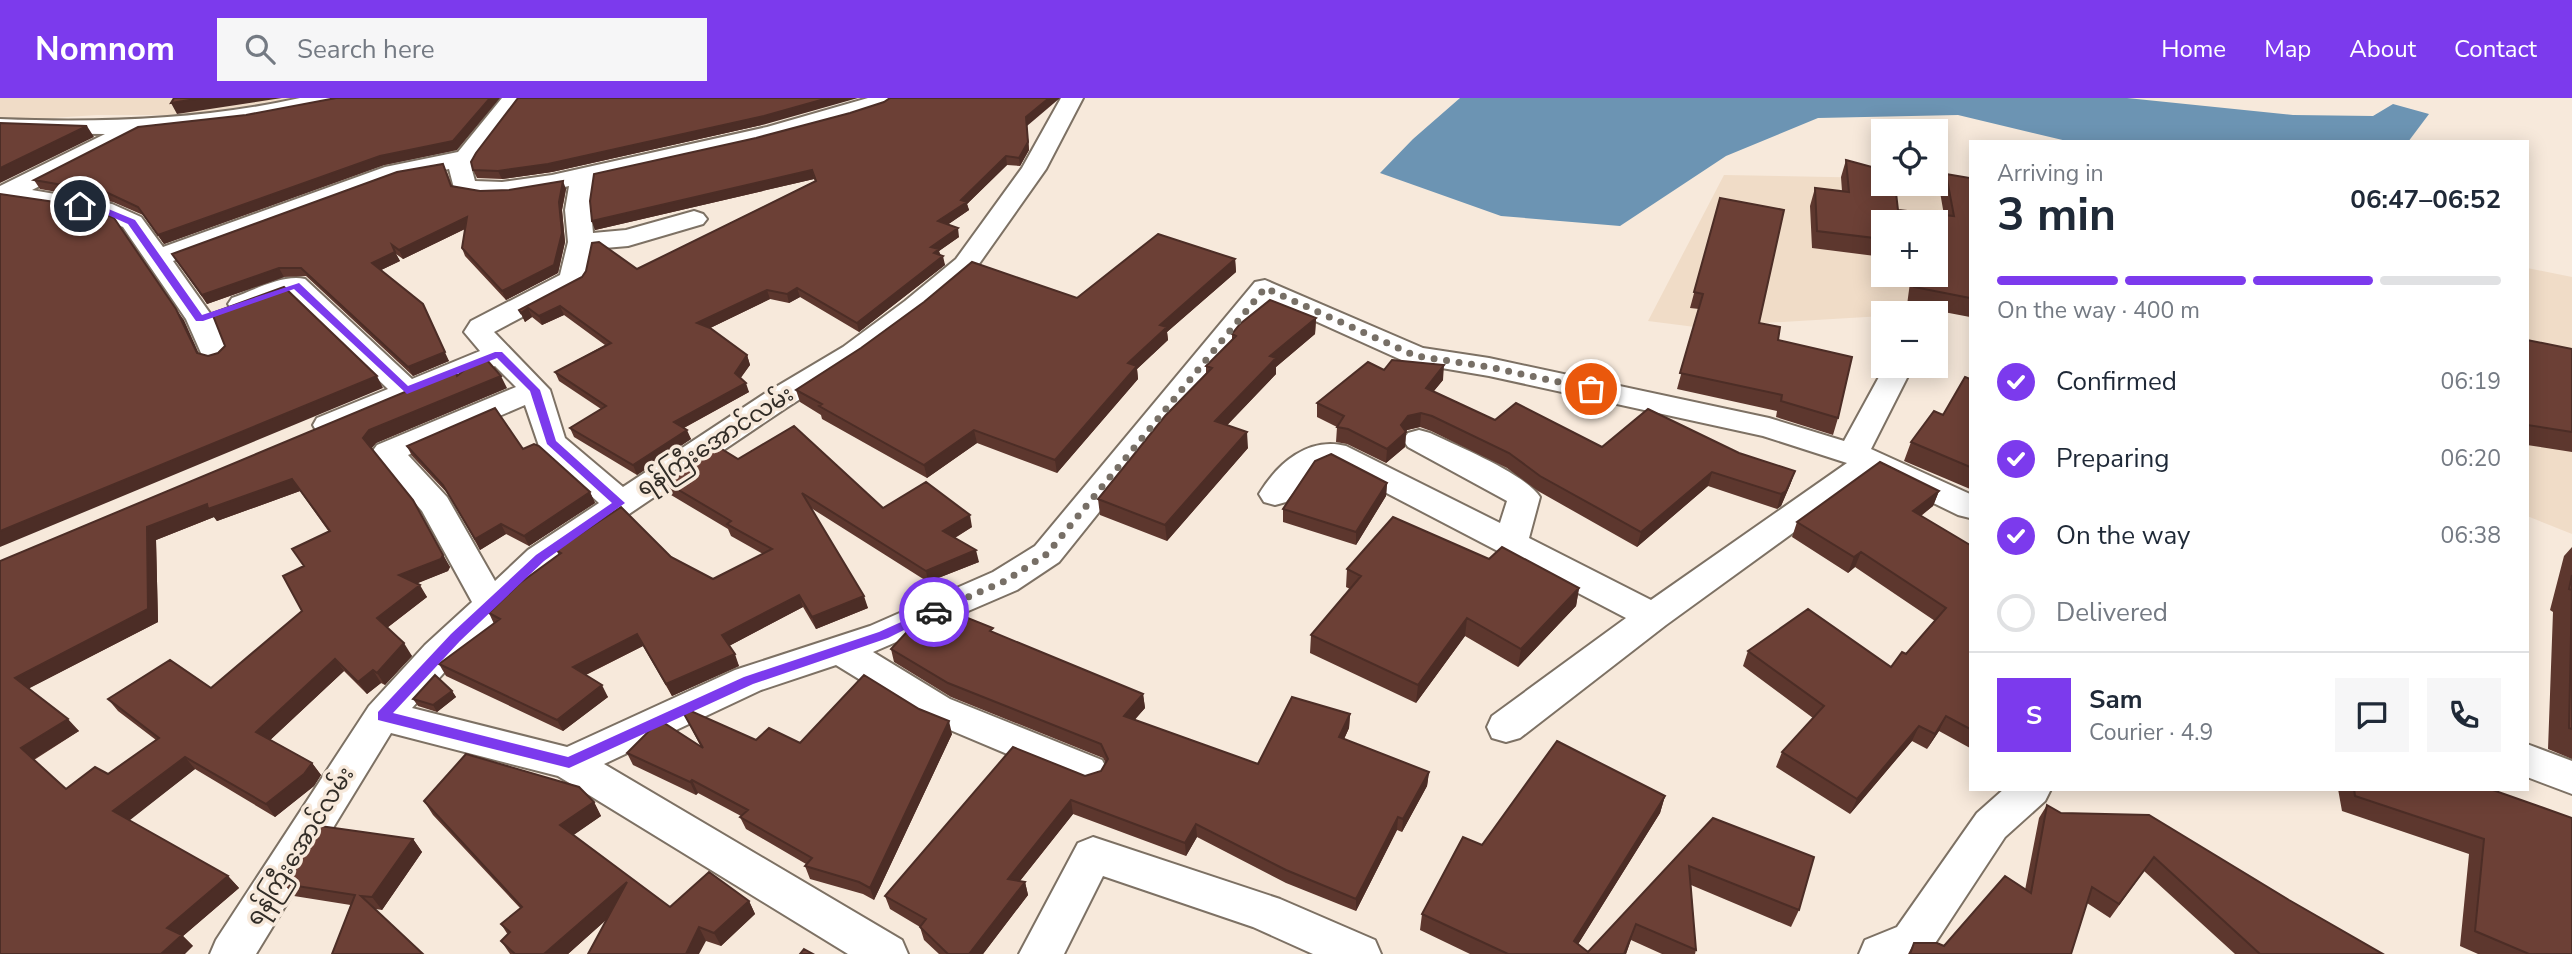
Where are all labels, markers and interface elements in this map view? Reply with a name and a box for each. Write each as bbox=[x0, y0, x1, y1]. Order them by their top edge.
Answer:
search box bbox=[217, 18, 707, 81]
text: Nomnom bbox=[35, 27, 175, 72]
icon: search bbox=[241, 30, 279, 68]
text: Search here bbox=[297, 32, 435, 67]
text: Home bbox=[2161, 33, 2226, 65]
text: Map bbox=[2264, 33, 2311, 65]
text: About bbox=[2349, 33, 2416, 65]
text: Contact bbox=[2454, 33, 2537, 65]
map controls bbox=[1871, 119, 1948, 378]
button: locate bbox=[1871, 119, 1948, 196]
text: Arriving in bbox=[1997, 158, 2104, 189]
pin bbox=[50, 176, 110, 236]
text: 06:47–06:52 bbox=[2350, 182, 2501, 217]
text: 3 min bbox=[1997, 183, 2116, 246]
icon: home bbox=[61, 187, 99, 225]
button: + bbox=[1871, 210, 1948, 287]
text: On the way · 400 m bbox=[1997, 295, 2200, 326]
button: − bbox=[1871, 301, 1948, 378]
pin bbox=[1561, 359, 1621, 419]
icon: check bbox=[1997, 363, 2035, 401]
text: Confirmed bbox=[2056, 364, 2177, 399]
text: 06:19 bbox=[2441, 366, 2501, 397]
icon: bag bbox=[1572, 370, 1610, 408]
street label: ရန်ကြီးအောင်လမ်း bbox=[630, 378, 801, 506]
icon: check bbox=[1997, 440, 2035, 478]
text: Preparing bbox=[2056, 441, 2169, 476]
text: 06:20 bbox=[2441, 443, 2501, 474]
icon: check bbox=[1997, 517, 2035, 555]
text: On the way bbox=[2056, 518, 2190, 553]
text: 06:38 bbox=[2441, 520, 2501, 551]
courier bbox=[899, 577, 969, 647]
icon: car bbox=[915, 593, 953, 631]
text: Delivered bbox=[2056, 595, 2168, 630]
button: chat bbox=[2335, 678, 2409, 752]
button: phone bbox=[2427, 678, 2501, 752]
text: Sam bbox=[2089, 682, 2142, 717]
text: S bbox=[2026, 698, 2042, 733]
text: Courier · 4.9 bbox=[2089, 717, 2213, 748]
street label: ရန်ကြီးအောင်လမ်း bbox=[238, 760, 364, 933]

